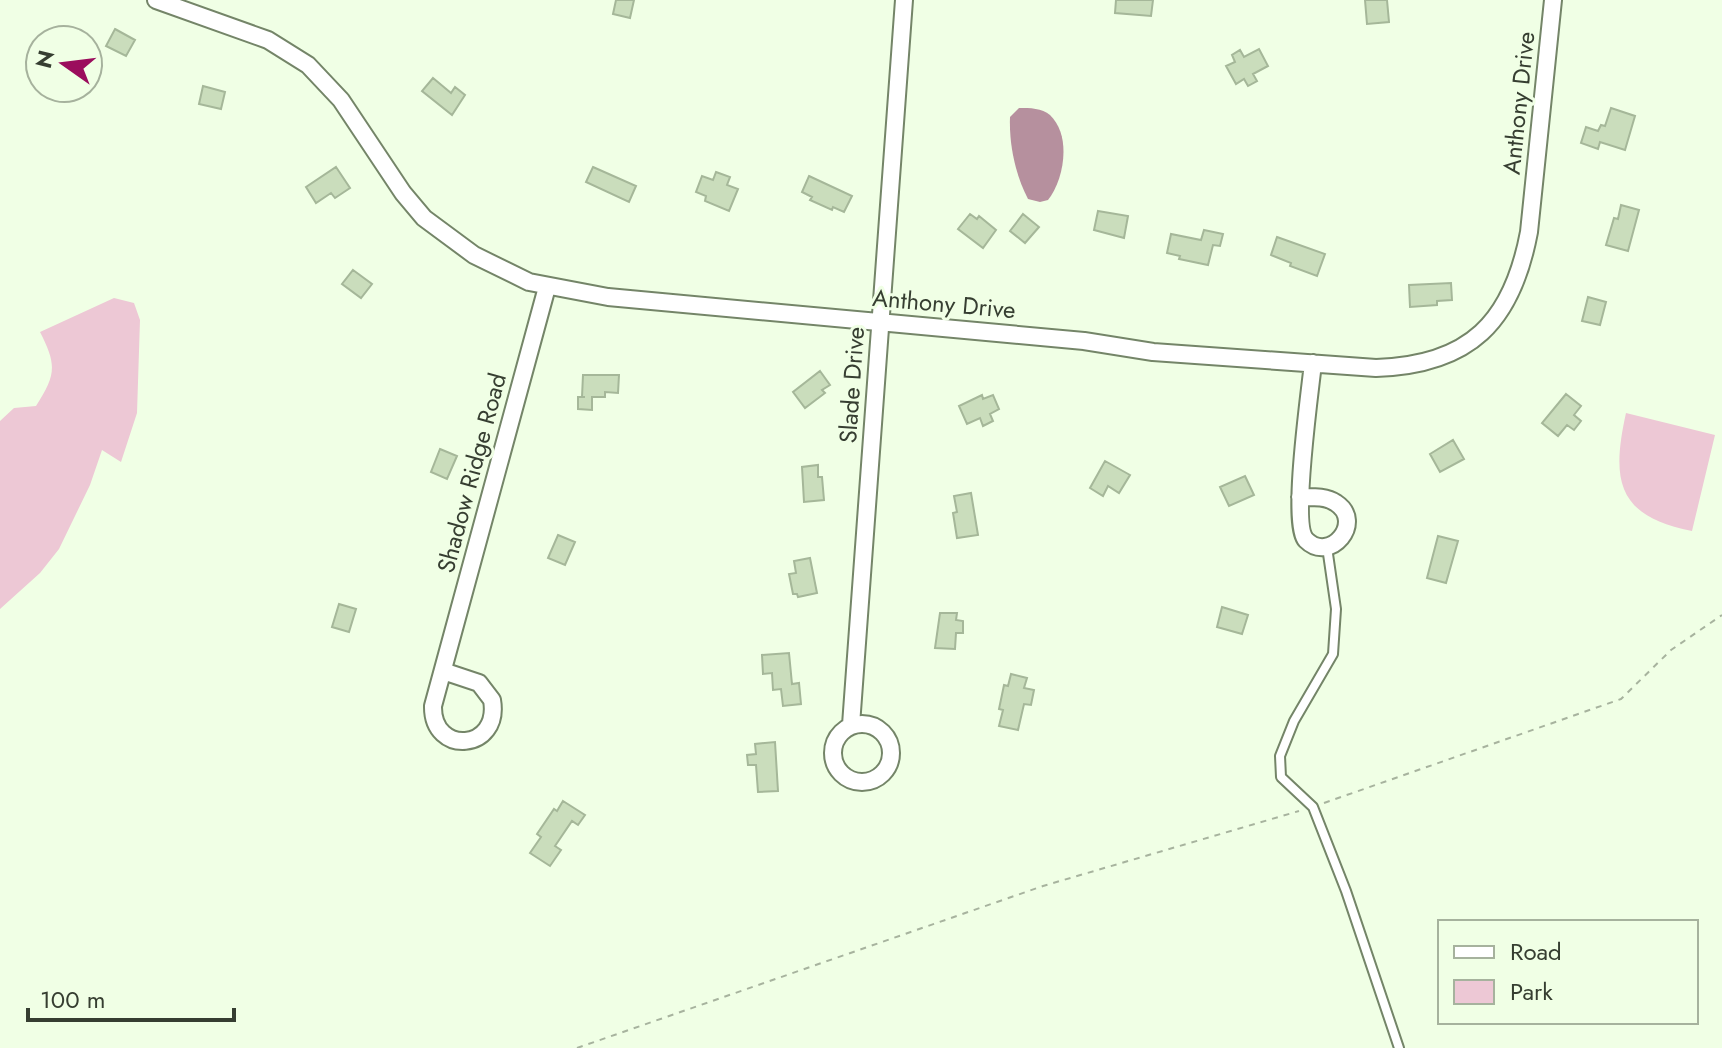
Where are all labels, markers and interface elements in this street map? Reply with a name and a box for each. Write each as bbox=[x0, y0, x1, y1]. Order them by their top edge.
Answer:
north arrow bbox=[24, 24, 104, 104]
street label: Anthony Drive bbox=[1494, 30, 1543, 176]
text: N bbox=[27, 47, 62, 72]
street label: Anthony Drive bbox=[871, 280, 1017, 327]
street label: Slade Drive bbox=[830, 325, 873, 444]
street label: Shadow Ridge Road bbox=[428, 369, 515, 577]
legend bbox=[1438, 920, 1698, 1024]
text: Road bbox=[1510, 934, 1562, 969]
scale bar bbox=[28, 972, 234, 1022]
text: Park bbox=[1510, 974, 1553, 1009]
text: 100 m bbox=[40, 982, 106, 1017]

